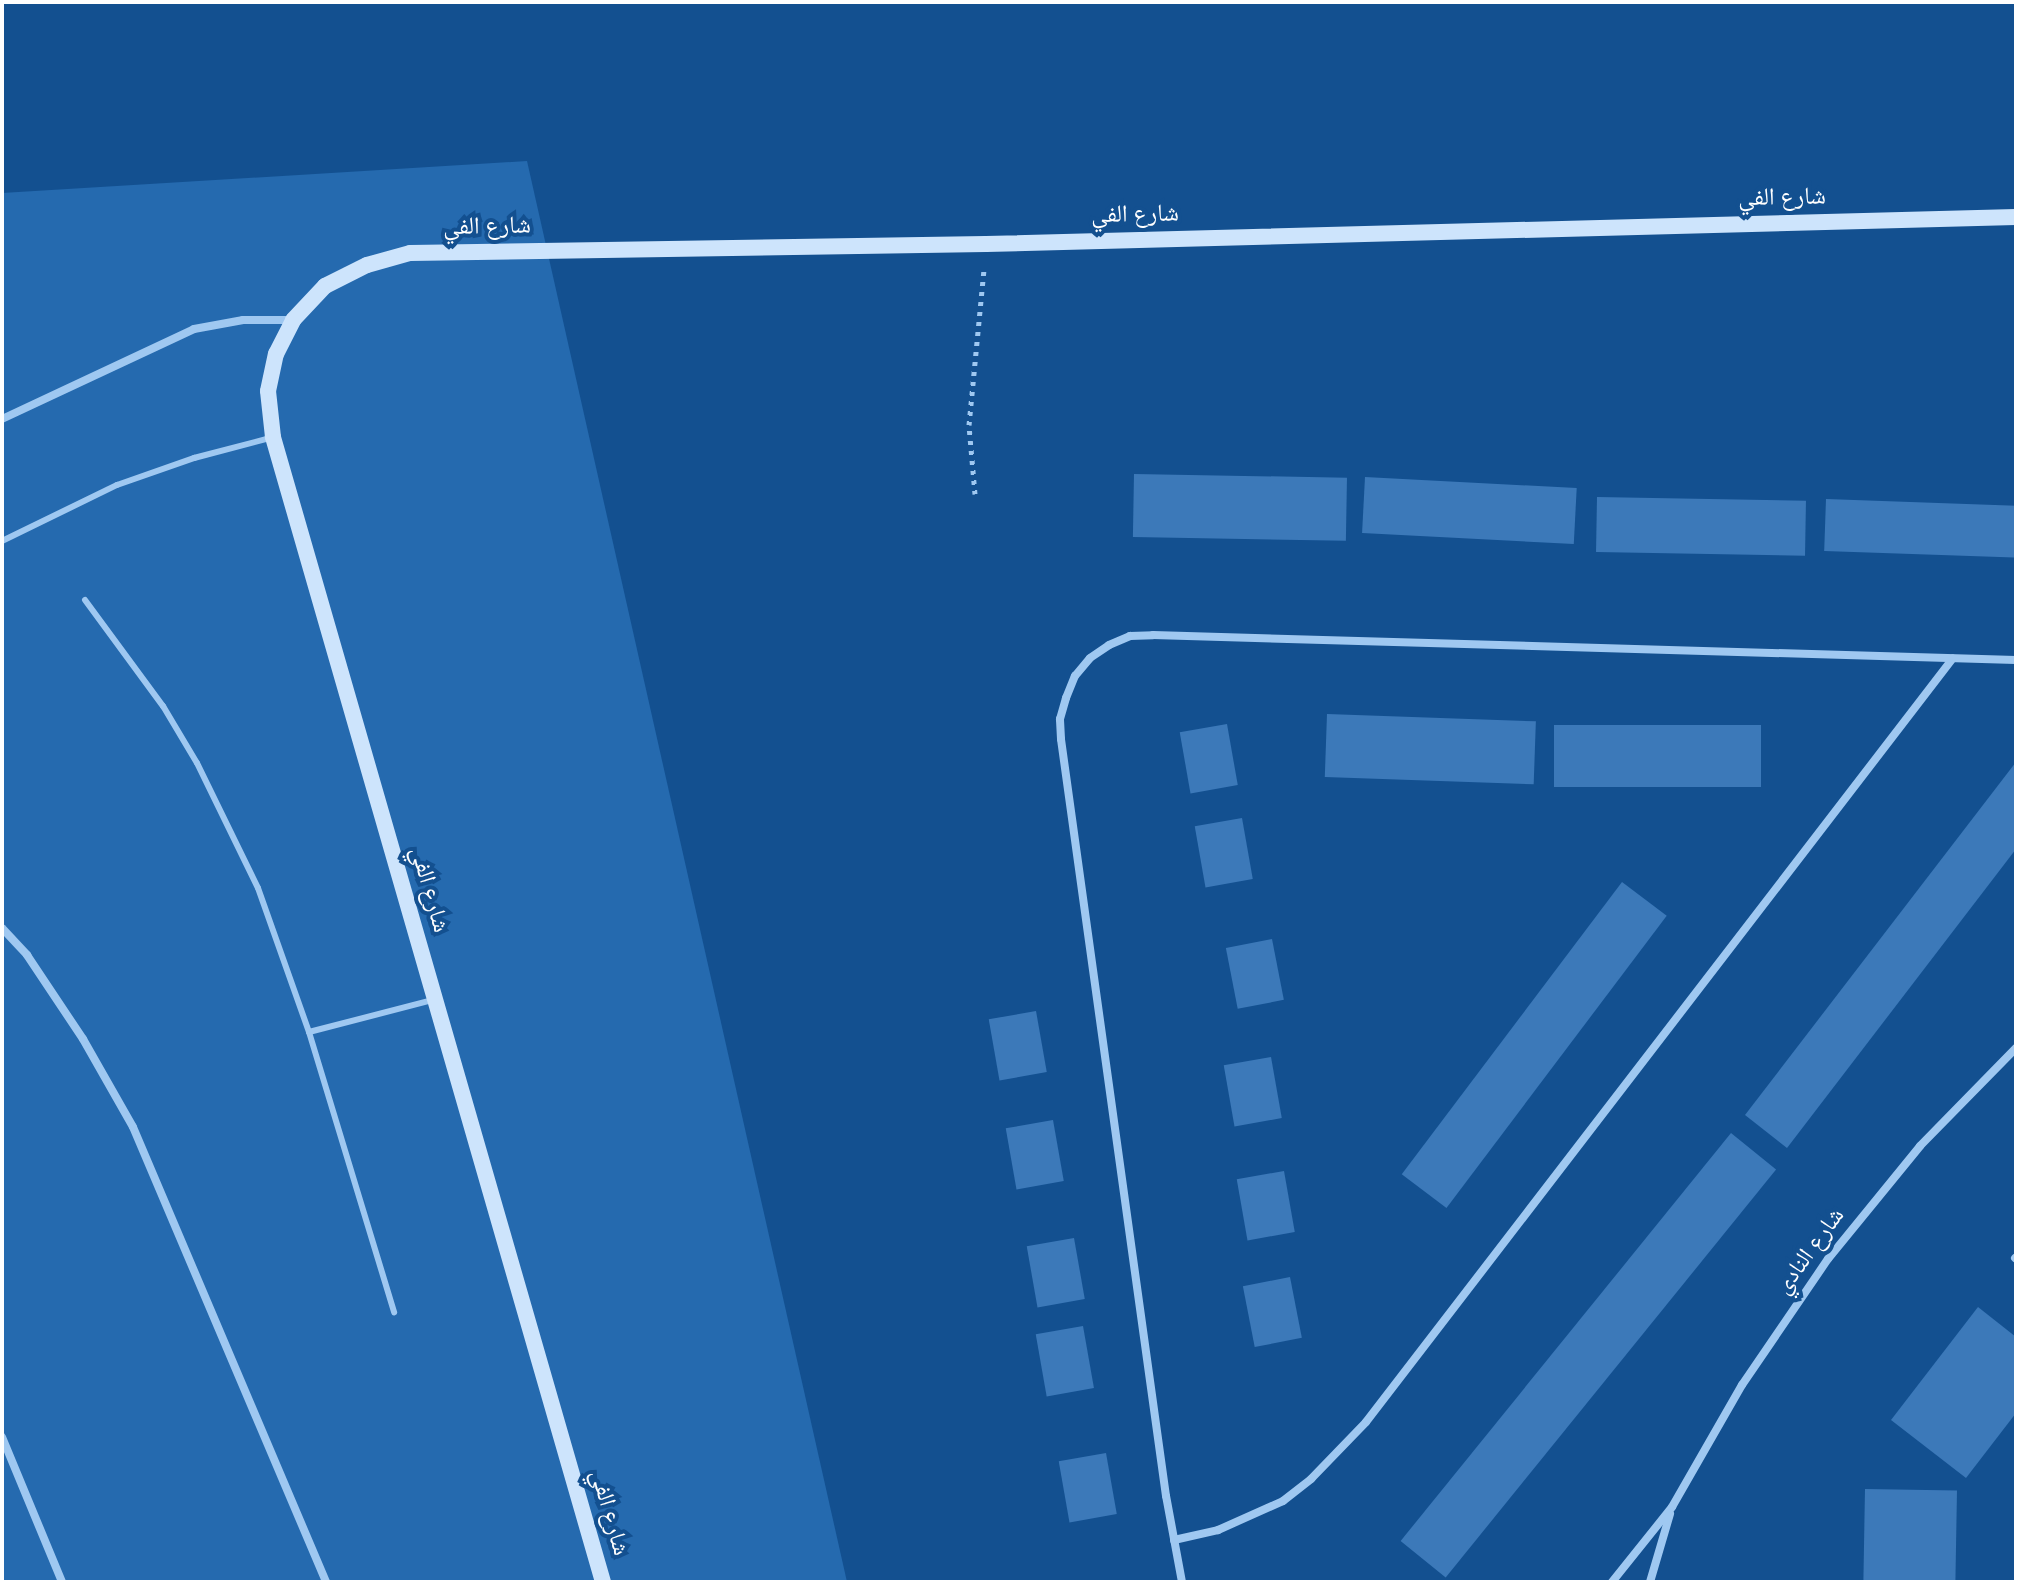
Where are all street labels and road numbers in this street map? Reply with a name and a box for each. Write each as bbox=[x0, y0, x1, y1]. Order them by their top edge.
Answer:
street label: شارع الفي bbox=[1738, 184, 1826, 214]
street label: شارع الفي bbox=[1091, 201, 1179, 231]
street label: شارع الفي bbox=[443, 213, 531, 243]
street label: شارع الفي bbox=[402, 844, 454, 936]
street label: شارع النادي bbox=[1770, 1203, 1852, 1301]
street label: شارع الفي bbox=[582, 1467, 634, 1559]

